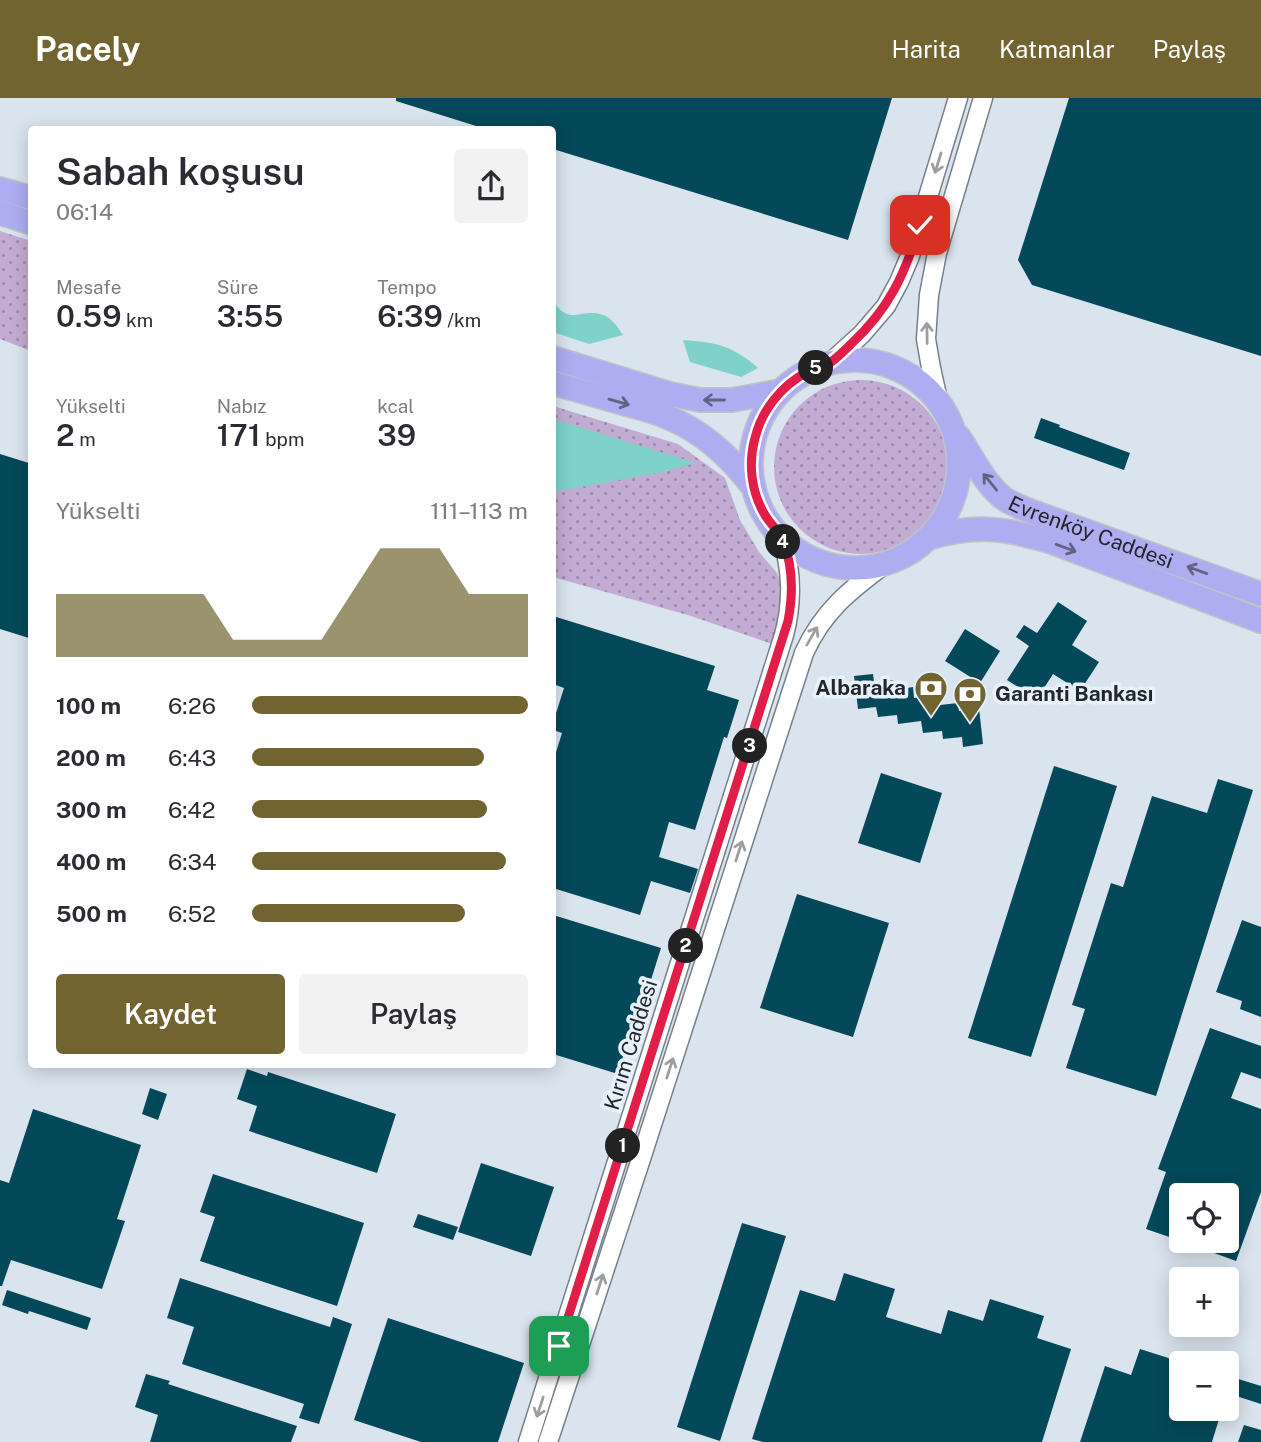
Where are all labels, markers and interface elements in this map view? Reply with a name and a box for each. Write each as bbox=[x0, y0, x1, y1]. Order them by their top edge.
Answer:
text: Pacely bbox=[35, 30, 140, 68]
text: Harita bbox=[892, 35, 961, 63]
text: Katmanlar bbox=[999, 35, 1115, 63]
text: Paylaş bbox=[1153, 35, 1226, 63]
text: Sabah koşusu bbox=[56, 149, 305, 194]
button: share bbox=[454, 149, 528, 223]
one-way arrow bbox=[931, 152, 944, 174]
pin bbox=[890, 195, 950, 255]
text: 06:14 bbox=[56, 198, 113, 225]
icon: check bbox=[901, 206, 939, 244]
text: Mesafe bbox=[56, 276, 121, 298]
text: Süre bbox=[217, 276, 259, 298]
text: Tempo bbox=[377, 276, 437, 298]
text: 0.59 bbox=[56, 298, 121, 334]
text: 3:55 bbox=[217, 298, 283, 334]
text: 6:39 bbox=[377, 298, 443, 334]
text: km bbox=[121, 309, 153, 331]
text: /km bbox=[443, 309, 481, 331]
one-way arrow bbox=[920, 322, 933, 345]
pin: 5 bbox=[798, 350, 834, 386]
text: 5 bbox=[809, 356, 822, 378]
one-way arrow bbox=[703, 393, 726, 407]
text: Yükselti bbox=[56, 395, 126, 417]
text: Nabız bbox=[217, 395, 267, 417]
text: kcal bbox=[377, 395, 414, 417]
one-way arrow bbox=[607, 396, 629, 409]
text: 2 bbox=[56, 417, 75, 453]
text: 171 bbox=[217, 417, 261, 453]
text: 39 bbox=[377, 417, 416, 453]
text: m bbox=[75, 428, 96, 450]
text: bpm bbox=[261, 428, 304, 450]
one-way arrow bbox=[982, 474, 997, 492]
street label: Evrenköy Caddesi bbox=[1004, 491, 1177, 573]
text: Yükselti bbox=[56, 497, 140, 524]
text: 111–113 m bbox=[430, 497, 528, 524]
pin: 4 bbox=[766, 524, 800, 560]
text: 4 bbox=[776, 530, 789, 552]
one-way arrow bbox=[1055, 542, 1077, 555]
one-way arrow bbox=[1186, 563, 1208, 576]
one-way arrow bbox=[806, 626, 819, 647]
bank icon: Albaraka bbox=[912, 669, 950, 718]
place label: Albaraka bbox=[815, 675, 906, 700]
bank icon: Garanti Bankası bbox=[951, 675, 989, 724]
place label: Garanti Bankası bbox=[995, 681, 1153, 706]
text: 100 m bbox=[56, 692, 121, 719]
text: 6:26 bbox=[168, 692, 216, 719]
pin: 3 bbox=[732, 728, 768, 764]
text: 3 bbox=[743, 734, 756, 756]
text: 200 m bbox=[56, 744, 126, 771]
text: 6:43 bbox=[168, 744, 216, 771]
text: 300 m bbox=[56, 796, 127, 823]
text: 6:42 bbox=[168, 796, 216, 823]
one-way arrow bbox=[733, 840, 746, 862]
text: 400 m bbox=[56, 848, 126, 875]
text: 6:34 bbox=[168, 848, 216, 875]
text: 500 m bbox=[56, 900, 127, 927]
text: 6:52 bbox=[168, 900, 216, 927]
pin: 2 bbox=[668, 928, 704, 964]
text: 2 bbox=[679, 934, 692, 956]
button: Kaydet bbox=[56, 974, 285, 1054]
button: Paylaş bbox=[299, 974, 528, 1054]
street label: Kırım Caddesi bbox=[599, 977, 662, 1113]
one-way arrow bbox=[665, 1057, 677, 1079]
pin: 1 bbox=[606, 1128, 640, 1164]
text: 1 bbox=[618, 1134, 627, 1156]
map controls bbox=[1169, 1183, 1239, 1421]
button: locate bbox=[1169, 1183, 1239, 1253]
button: + bbox=[1169, 1267, 1239, 1337]
one-way arrow bbox=[594, 1273, 607, 1295]
pin bbox=[529, 1316, 589, 1376]
icon: arrive bbox=[540, 1327, 578, 1365]
button: − bbox=[1169, 1351, 1239, 1421]
one-way arrow bbox=[532, 1395, 545, 1417]

